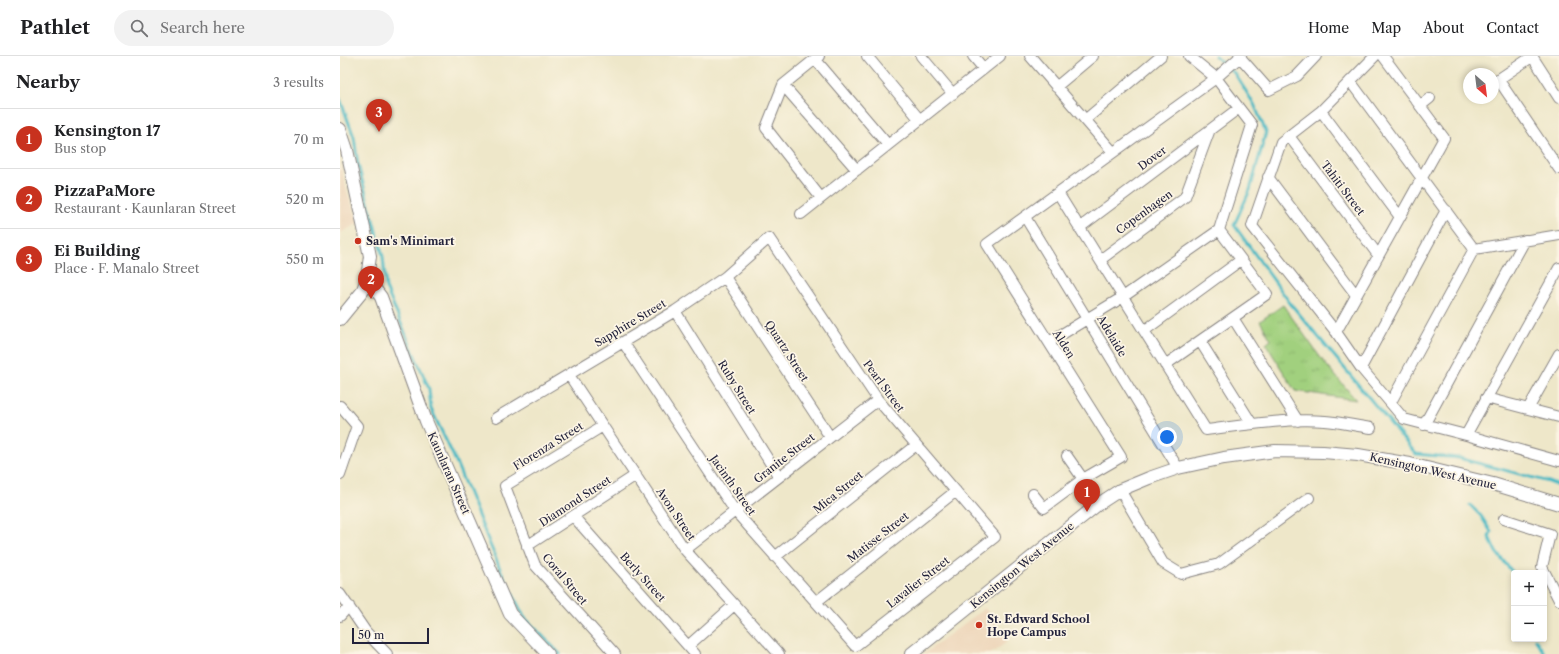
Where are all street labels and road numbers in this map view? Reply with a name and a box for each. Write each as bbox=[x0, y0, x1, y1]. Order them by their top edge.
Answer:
street label: Dover bbox=[1135, 143, 1169, 173]
street label: Tahiti Street bbox=[1318, 158, 1368, 218]
street label: Copenhagen bbox=[1113, 187, 1175, 237]
street label: Sapphire Street bbox=[592, 296, 668, 350]
street label: Adelaide bbox=[1094, 312, 1130, 359]
street label: Quartz Street bbox=[762, 318, 812, 384]
street label: Alden bbox=[1049, 326, 1078, 361]
street label: Ruby Street bbox=[715, 357, 759, 417]
street label: Pearl Street bbox=[860, 357, 908, 415]
street label: Florenza Street bbox=[510, 419, 586, 473]
street label: Kaunlaran Street bbox=[425, 430, 473, 516]
street label: Granite Street bbox=[751, 430, 817, 486]
street label: Jacinth Street bbox=[706, 450, 759, 518]
street label: Kensington West Avenue bbox=[1368, 450, 1498, 492]
street label: Mica Street bbox=[810, 468, 866, 516]
street label: Diamond Street bbox=[536, 473, 614, 529]
street label: Avon Street bbox=[653, 484, 699, 543]
street label: Matisse Street bbox=[845, 509, 912, 565]
street label: Kensington West Avenue bbox=[967, 519, 1077, 611]
street label: Berly Street bbox=[617, 549, 669, 605]
street label: Coral Street bbox=[539, 550, 591, 608]
street label: Lavalier Street bbox=[884, 553, 952, 611]

